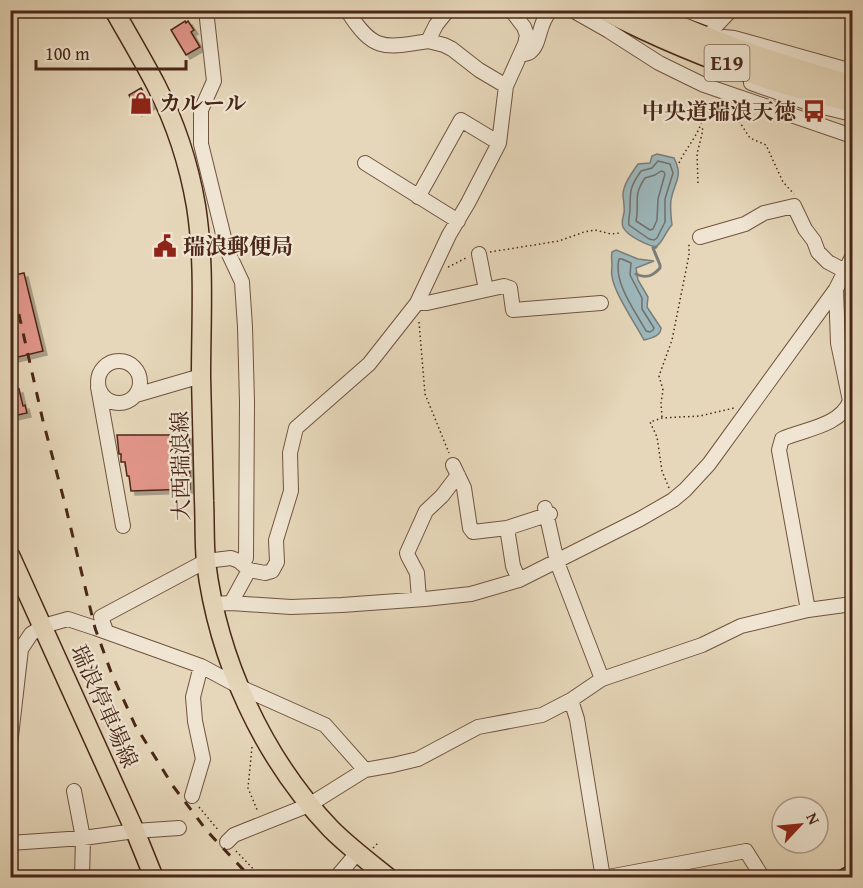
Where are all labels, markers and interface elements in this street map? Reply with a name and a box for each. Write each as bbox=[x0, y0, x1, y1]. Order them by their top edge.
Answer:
scale bar bbox=[36, 33, 186, 71]
text: 100 m bbox=[45, 40, 90, 67]
road number: E19 bbox=[704, 45, 750, 81]
place label: カルール bbox=[159, 87, 247, 119]
shop icon: カルール bbox=[128, 90, 154, 116]
place label: 中央道瑞浪天徳 bbox=[642, 95, 796, 127]
bus stop icon: 中央道瑞浪天徳 bbox=[801, 98, 827, 124]
place label: 瑞浪郵便局 bbox=[183, 230, 293, 262]
public building icon: 瑞浪郵便局 bbox=[152, 233, 178, 259]
street label: 大西瑞浪線 bbox=[163, 411, 197, 521]
street label: 瑞浪停車場線 bbox=[64, 639, 146, 773]
north arrow bbox=[770, 795, 830, 855]
text: N bbox=[800, 808, 827, 829]

